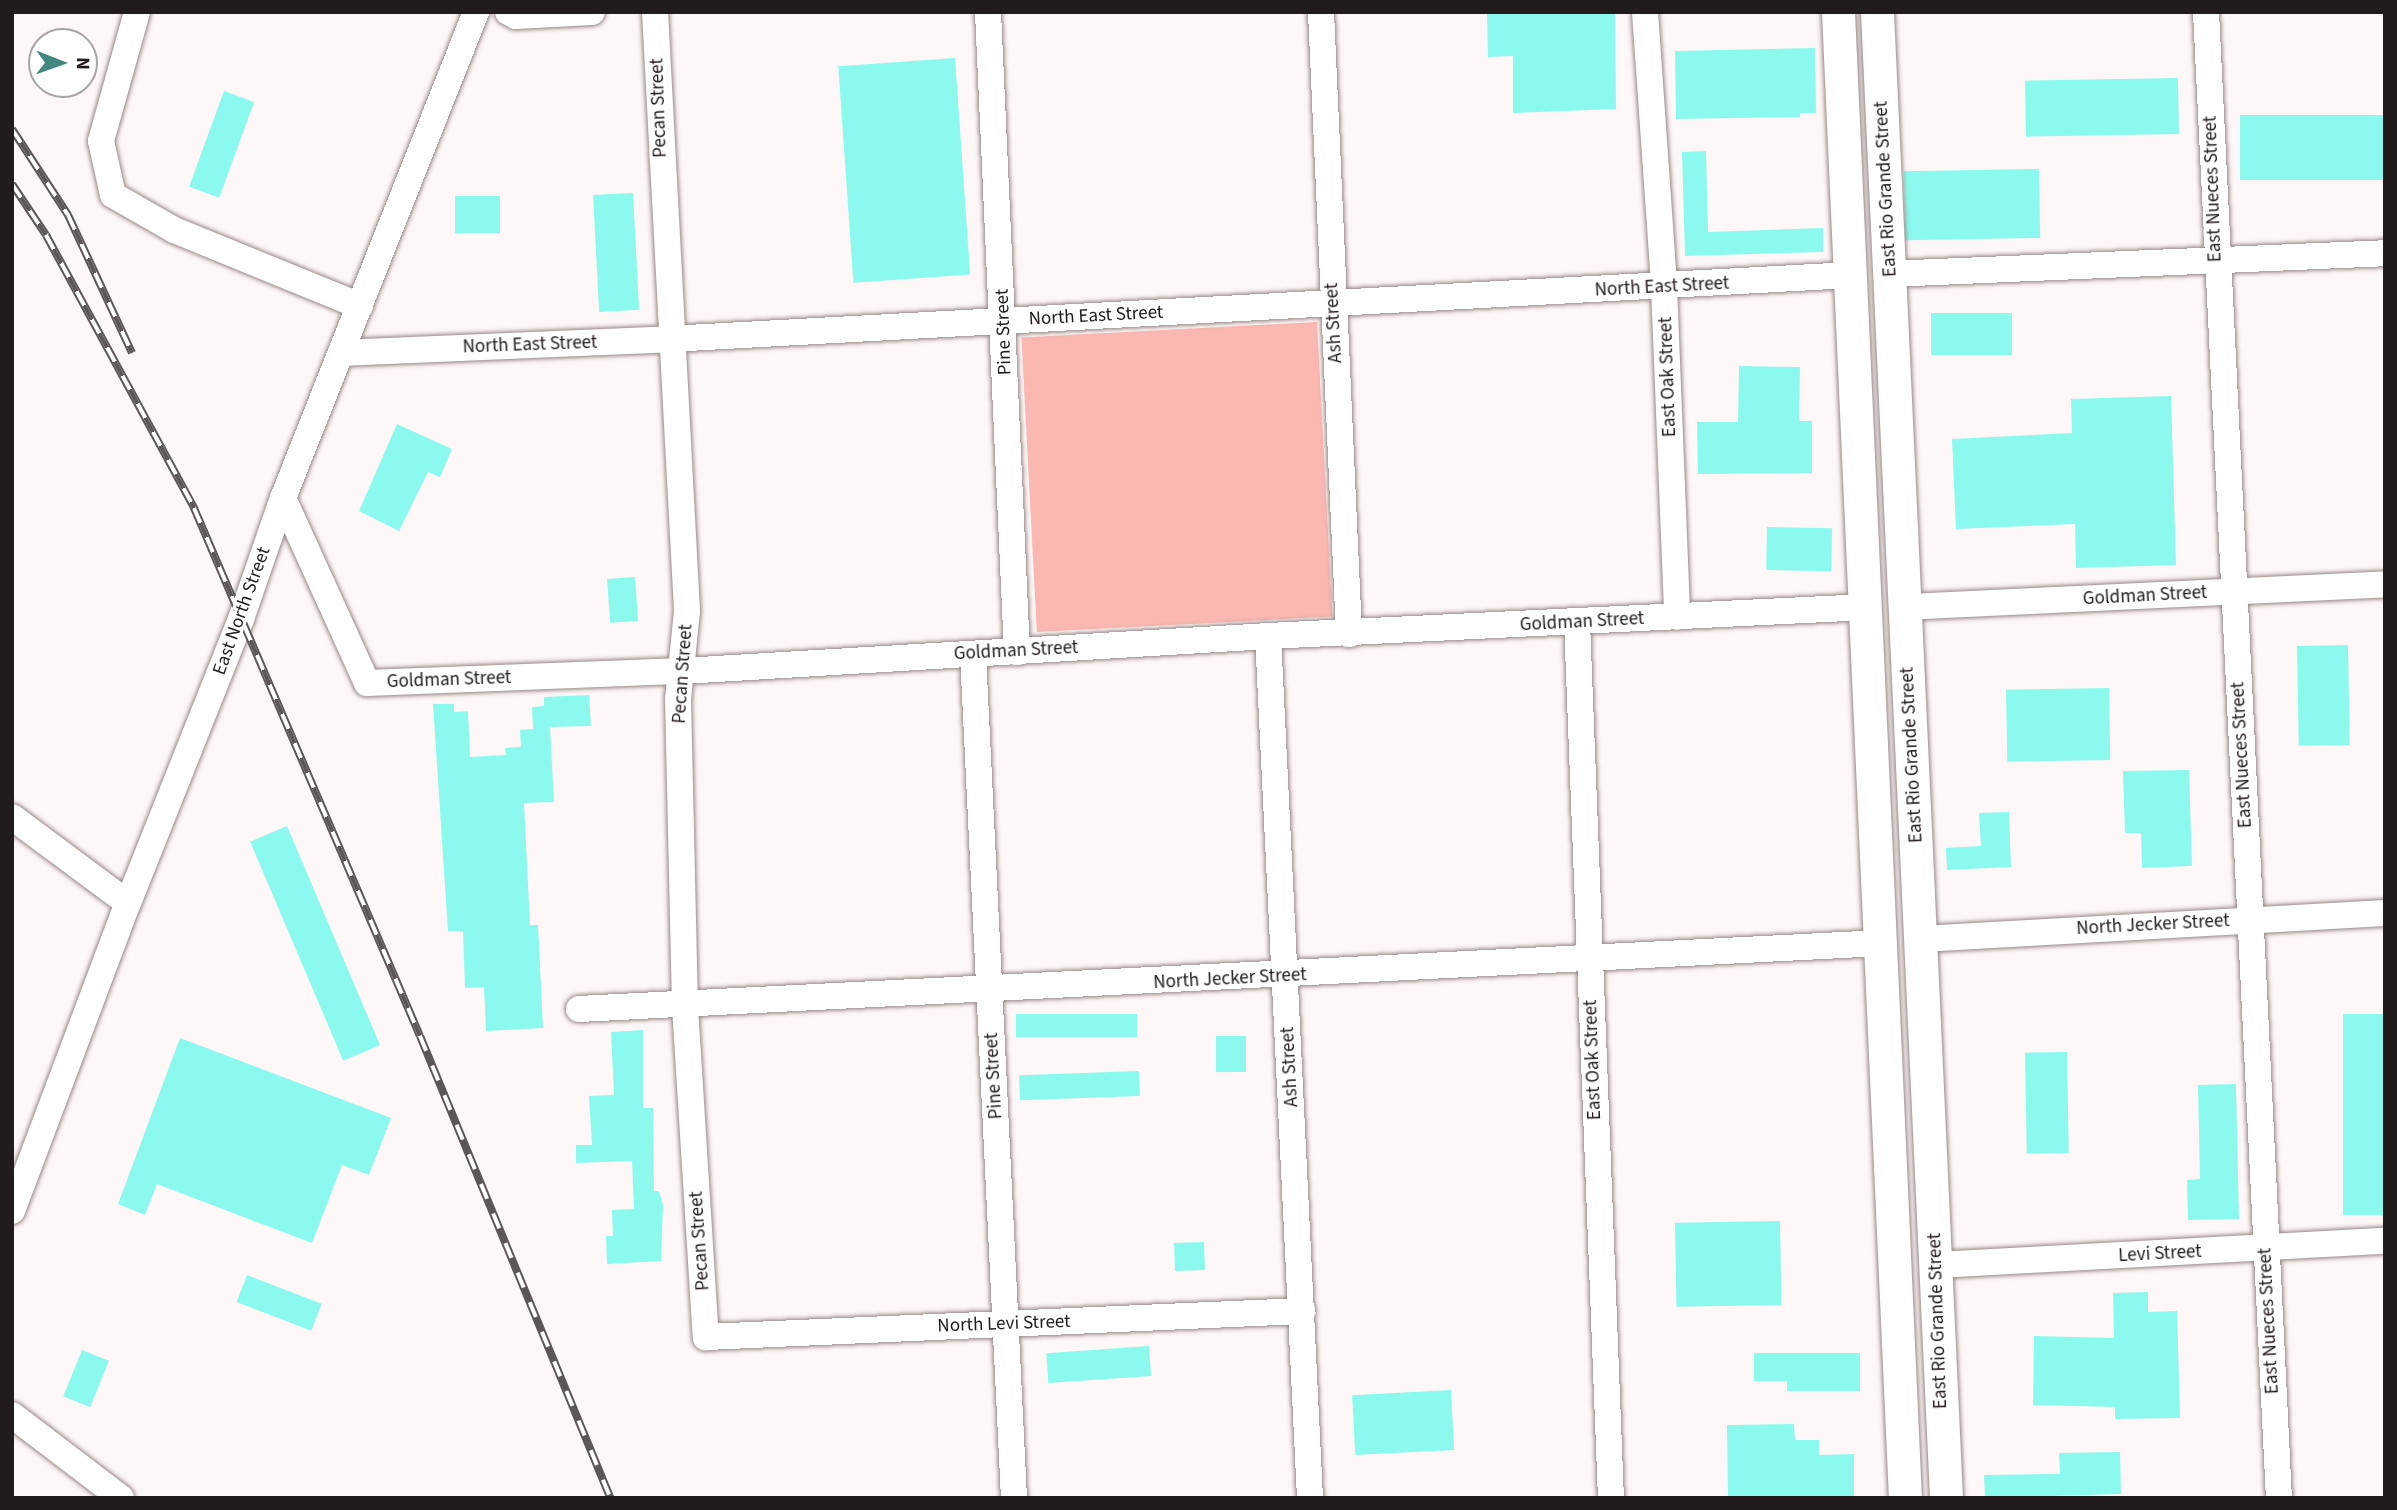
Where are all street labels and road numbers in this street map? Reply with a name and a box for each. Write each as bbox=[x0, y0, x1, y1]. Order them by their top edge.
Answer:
street label: Pecan Street bbox=[646, 58, 672, 158]
street label: East Rio Grande Street bbox=[1870, 100, 1902, 278]
street label: East Nueces Street bbox=[2199, 115, 2227, 263]
street label: North East Street bbox=[1594, 272, 1730, 302]
street label: Ash Street bbox=[1321, 282, 1347, 364]
street label: Pine Street bbox=[991, 288, 1017, 376]
street label: North East Street bbox=[1028, 301, 1164, 331]
street label: East Oak Street bbox=[1655, 316, 1681, 438]
street label: North East Street bbox=[462, 331, 598, 359]
street label: East North Street bbox=[208, 544, 276, 678]
street label: Goldman Street bbox=[2082, 581, 2208, 611]
street label: Goldman Street bbox=[1519, 607, 1645, 637]
street label: Pecan Street bbox=[668, 624, 698, 724]
street label: Goldman Street bbox=[953, 636, 1079, 666]
street label: Goldman Street bbox=[386, 666, 512, 694]
street label: East Rio Grande Street bbox=[1896, 666, 1928, 844]
street label: East Nueces Street bbox=[2227, 681, 2257, 829]
street label: North Jecker Street bbox=[2076, 910, 2230, 940]
street label: North Jecker Street bbox=[1153, 964, 1307, 994]
street label: East Oak Street bbox=[1580, 999, 1606, 1121]
street label: Ash Street bbox=[1277, 1026, 1303, 1108]
street label: Pine Street bbox=[980, 1032, 1008, 1120]
street label: Pecan Street bbox=[685, 1191, 715, 1291]
street label: East Rio Grande Street bbox=[1924, 1233, 1952, 1409]
street label: Levi Street bbox=[2118, 1240, 2202, 1268]
street label: East Nueces Street bbox=[2254, 1247, 2284, 1395]
street label: North Levi Street bbox=[937, 1310, 1071, 1338]

